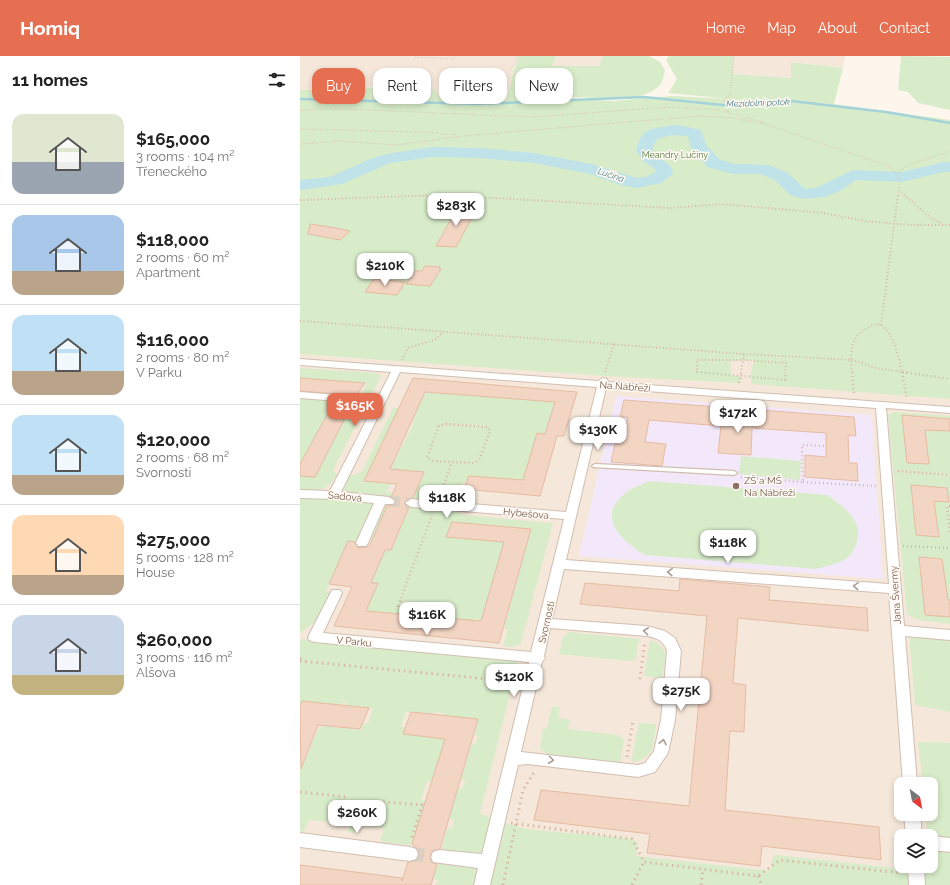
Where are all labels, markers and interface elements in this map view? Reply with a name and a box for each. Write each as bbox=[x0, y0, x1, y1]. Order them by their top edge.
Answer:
text: Homiq bbox=[20, 17, 80, 39]
text: Home bbox=[706, 20, 745, 36]
text: Map bbox=[767, 20, 796, 36]
text: About bbox=[818, 20, 857, 36]
text: Contact bbox=[879, 20, 930, 36]
chip: Buy bbox=[312, 68, 365, 104]
chip: Rent bbox=[373, 68, 431, 104]
chip: Filters bbox=[439, 68, 507, 104]
chip: New bbox=[515, 68, 573, 104]
icon: filters bbox=[266, 69, 288, 91]
text: 11 homes bbox=[12, 70, 88, 90]
water label: Mezidolní potok bbox=[726, 97, 790, 109]
text: $165,000 bbox=[136, 129, 210, 149]
icon: home bbox=[44, 130, 92, 178]
text: 3 rooms · 104 m² bbox=[136, 149, 234, 164]
park label: Meandry Lučiny bbox=[642, 150, 708, 160]
text: Třeneckého bbox=[136, 164, 207, 179]
water label: Lučina bbox=[597, 166, 626, 184]
pin: $283K bbox=[428, 193, 484, 227]
text: $283K bbox=[436, 198, 476, 213]
text: $118,000 bbox=[136, 230, 209, 250]
icon: home bbox=[44, 231, 92, 279]
text: 2 rooms · 60 m² bbox=[136, 250, 229, 265]
pin: $210K bbox=[357, 253, 413, 287]
text: $210K bbox=[366, 258, 404, 273]
text: Apartment bbox=[136, 265, 200, 280]
text: $116,000 bbox=[136, 330, 209, 350]
icon: home bbox=[44, 331, 92, 379]
text: 2 rooms · 80 m² bbox=[136, 350, 229, 365]
text: V Parku bbox=[136, 365, 182, 380]
street label: Na Nábřeží bbox=[599, 379, 652, 394]
pin: $165K bbox=[327, 393, 383, 427]
text: $165K bbox=[336, 398, 374, 413]
pin: $172K bbox=[710, 400, 766, 434]
text: $172K bbox=[719, 405, 757, 420]
pin: $130K bbox=[570, 417, 626, 451]
text: $130K bbox=[579, 422, 617, 437]
text: $120,000 bbox=[136, 430, 210, 450]
icon: home bbox=[44, 431, 92, 479]
text: 2 rooms · 68 m² bbox=[136, 450, 229, 465]
text: Svornosti bbox=[136, 465, 191, 480]
place label: ZŠ a MŠ Na Nábřeží bbox=[744, 475, 796, 498]
marker: ZŠ a MŠ Na Nábřeží bbox=[731, 481, 741, 491]
pin: $118K bbox=[419, 485, 475, 519]
street label: Sadová bbox=[327, 489, 363, 504]
text: $118K bbox=[428, 490, 466, 505]
street label: Hybešova bbox=[503, 506, 549, 521]
text: $275,000 bbox=[136, 530, 210, 550]
pin: $118K bbox=[700, 530, 756, 564]
icon: home bbox=[44, 531, 92, 579]
text: $118K bbox=[709, 535, 747, 550]
text: 5 rooms · 128 m² bbox=[136, 550, 234, 565]
text: House bbox=[136, 565, 175, 580]
street label: Jana Švermy bbox=[888, 565, 903, 625]
one-way arrow bbox=[667, 568, 674, 577]
one-way arrow bbox=[853, 582, 859, 591]
street label: Svornosti bbox=[536, 600, 557, 644]
pin: $116K bbox=[399, 602, 455, 636]
text: $116K bbox=[408, 607, 446, 622]
one-way arrow bbox=[643, 627, 649, 636]
text: $260,000 bbox=[136, 630, 212, 650]
icon: home bbox=[44, 631, 92, 679]
street label: V Parku bbox=[336, 634, 372, 649]
text: 3 rooms · 116 m² bbox=[136, 650, 233, 665]
pin: $120K bbox=[486, 664, 542, 698]
text: Alšova bbox=[136, 665, 176, 680]
text: $120K bbox=[495, 669, 533, 684]
pin: $275K bbox=[653, 678, 709, 712]
text: $275K bbox=[662, 683, 700, 698]
one-way arrow bbox=[659, 739, 667, 745]
one-way arrow bbox=[548, 755, 554, 764]
north arrow bbox=[894, 777, 938, 821]
map controls bbox=[894, 777, 938, 873]
pin: $260K bbox=[329, 800, 385, 834]
text: $260K bbox=[337, 805, 377, 820]
button: layers bbox=[894, 829, 938, 873]

